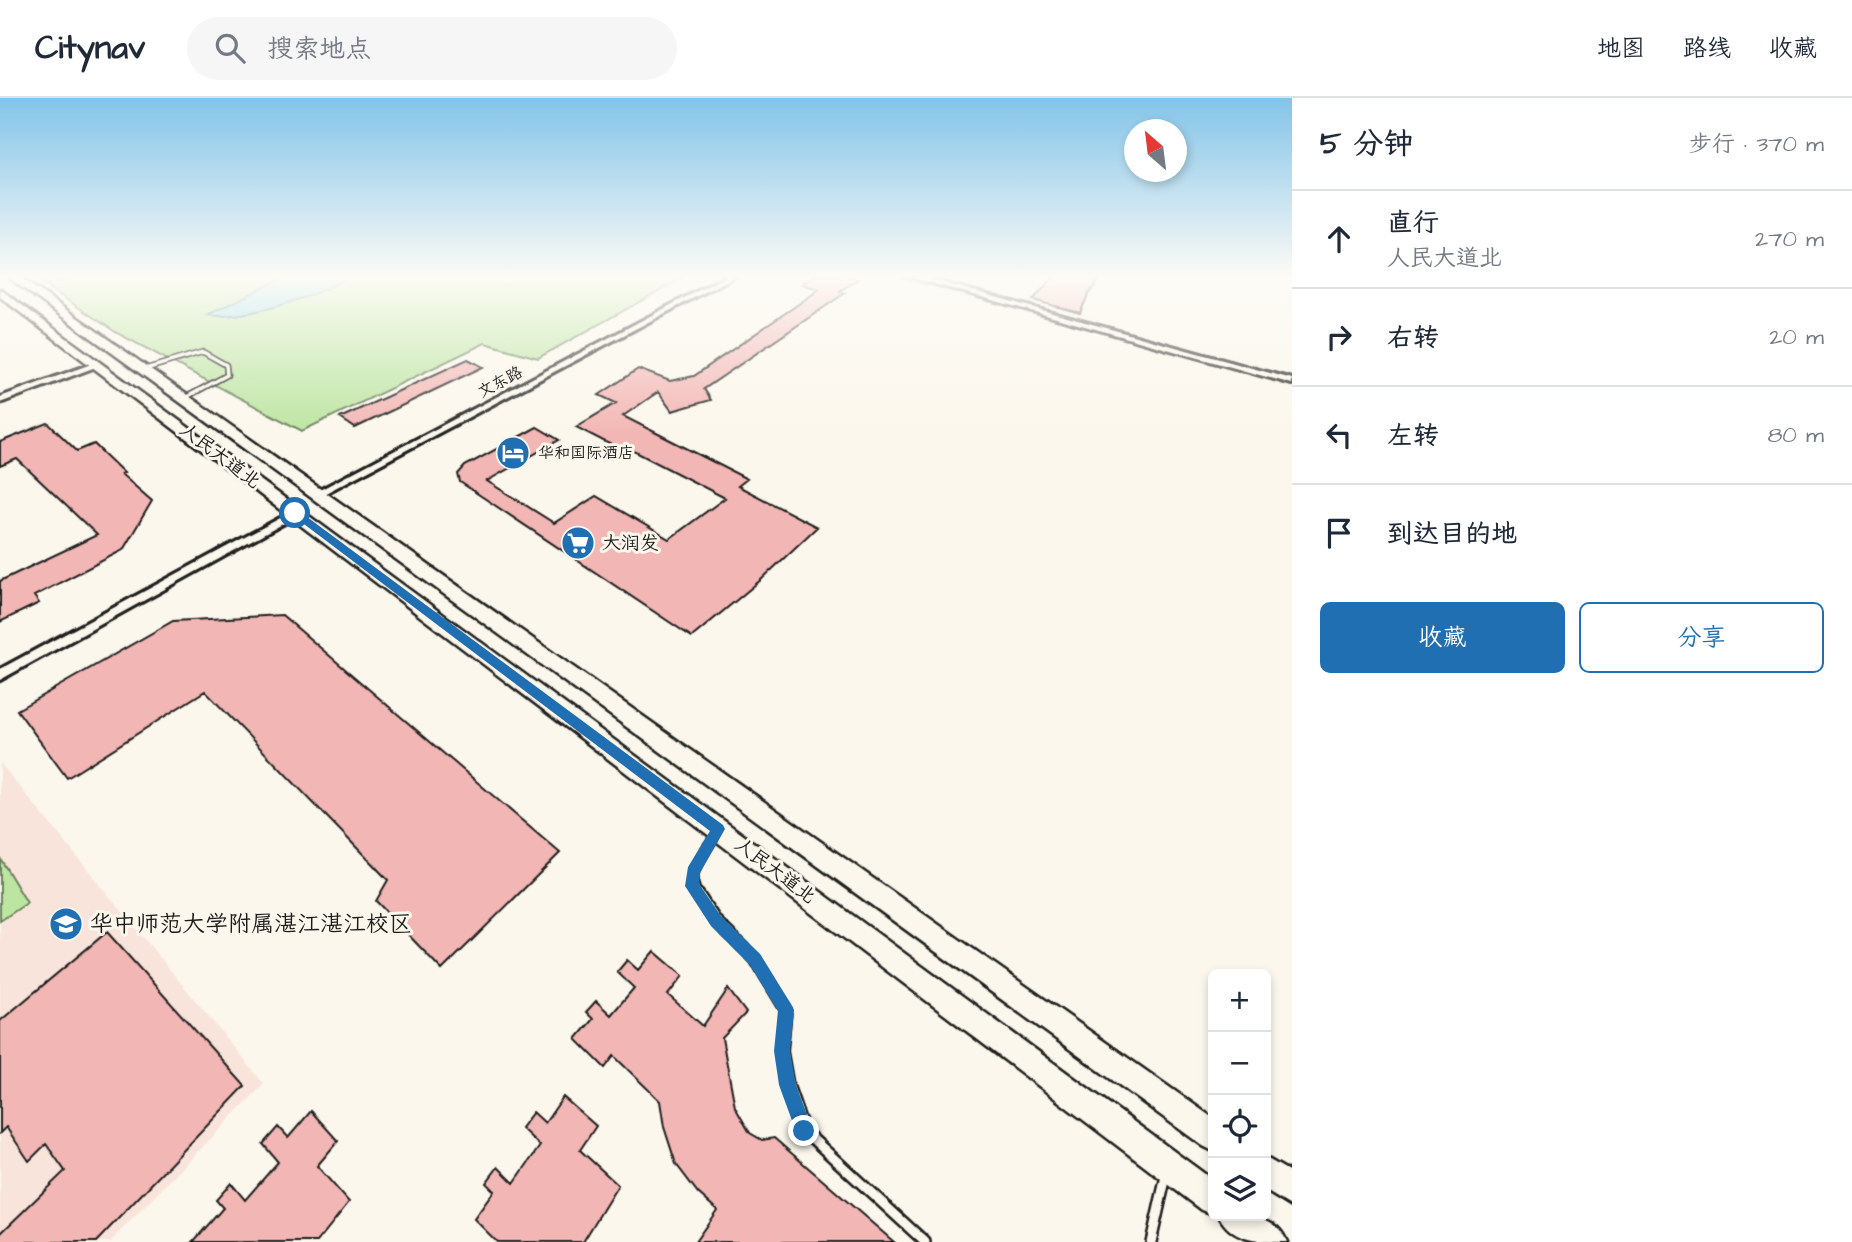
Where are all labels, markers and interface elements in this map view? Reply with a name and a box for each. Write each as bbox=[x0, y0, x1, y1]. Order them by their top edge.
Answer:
search box bbox=[187, 17, 677, 80]
text: Citynav bbox=[35, 25, 145, 71]
icon: search bbox=[211, 29, 249, 67]
text: 搜索地点 bbox=[267, 31, 371, 67]
text: 地图 bbox=[1597, 32, 1645, 66]
text: 路线 bbox=[1683, 32, 1731, 66]
text: 收藏 bbox=[1769, 32, 1817, 66]
north arrow bbox=[1124, 119, 1187, 182]
text: 5 分钟 bbox=[1320, 123, 1413, 165]
text: 步行 · 370 m bbox=[1689, 128, 1824, 160]
text: 直行 bbox=[1387, 205, 1439, 241]
icon: ahead bbox=[1320, 220, 1358, 258]
text: 270 m bbox=[1755, 223, 1824, 255]
text: 人民大道北 bbox=[1387, 242, 1502, 274]
icon: right bbox=[1320, 318, 1358, 356]
text: 右转 bbox=[1387, 320, 1439, 356]
text: 20 m bbox=[1769, 321, 1824, 353]
street label: 文东路 bbox=[474, 361, 526, 403]
icon: left bbox=[1320, 416, 1358, 454]
street label: 人民大道北 bbox=[174, 417, 266, 495]
text: 左转 bbox=[1387, 418, 1439, 454]
text: 80 m bbox=[1767, 419, 1824, 451]
hotel icon: 华和国际酒店 bbox=[494, 434, 532, 472]
place label: 华和国际酒店 bbox=[538, 442, 634, 464]
route start bbox=[279, 497, 310, 528]
icon: arrive bbox=[1320, 514, 1358, 552]
text: 到达目的地 bbox=[1387, 516, 1517, 552]
supermarket icon: 大润发 bbox=[559, 524, 597, 562]
place label: 大润发 bbox=[602, 530, 659, 557]
button: 收藏 bbox=[1320, 602, 1565, 673]
button: 分享 bbox=[1579, 602, 1824, 673]
street label: 人民大道北 bbox=[729, 832, 821, 910]
school or university icon: 华中师范大学附属湛江湛江校区 bbox=[47, 905, 85, 943]
place label: 华中师范大学附属湛江湛江校区 bbox=[90, 908, 412, 940]
map controls bbox=[1208, 969, 1271, 1221]
button: + bbox=[1208, 969, 1271, 1032]
button: − bbox=[1208, 1032, 1271, 1095]
button: locate bbox=[1208, 1095, 1271, 1158]
route end bbox=[788, 1115, 819, 1146]
button: layers bbox=[1208, 1158, 1271, 1221]

